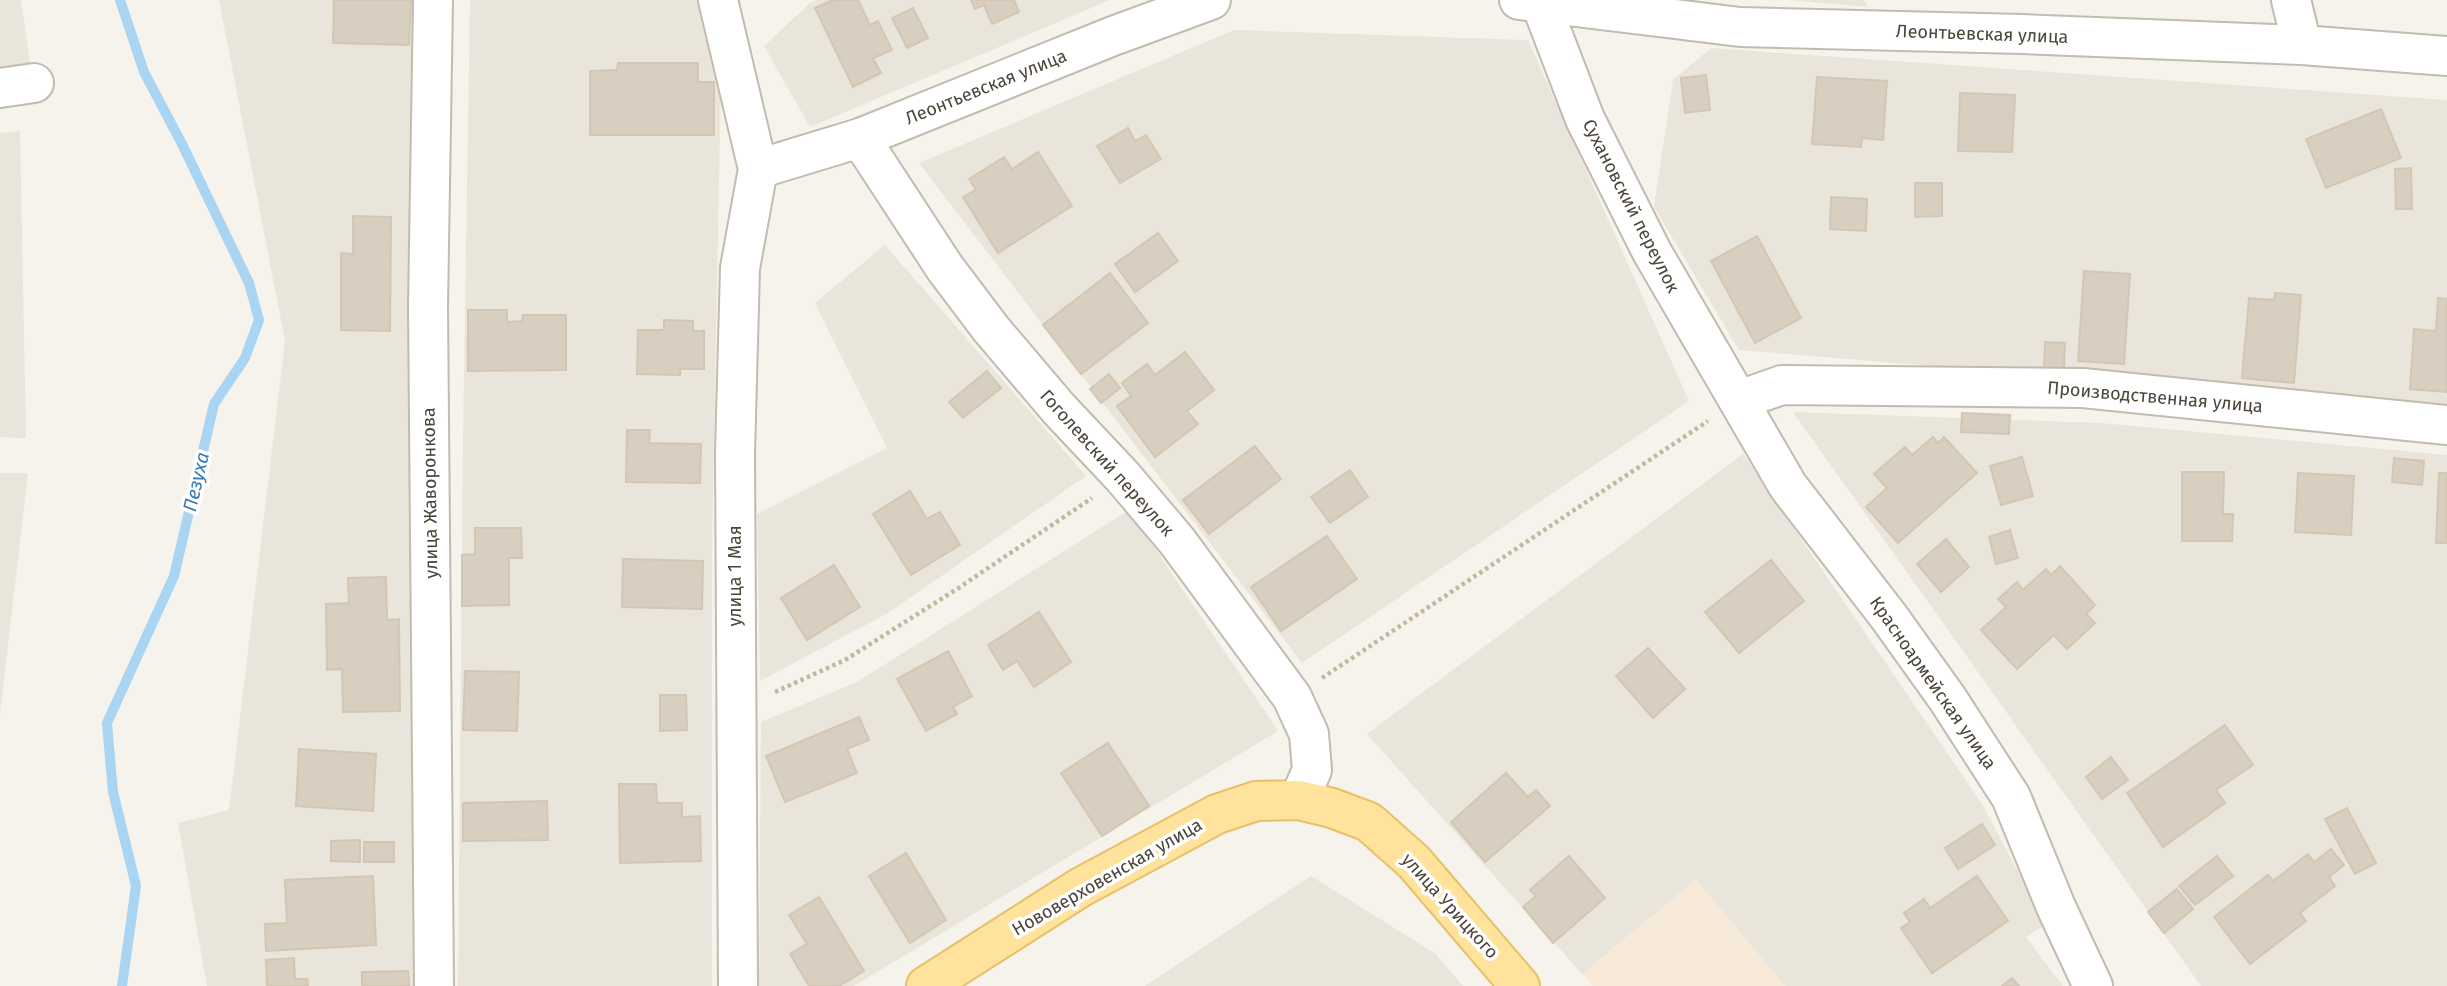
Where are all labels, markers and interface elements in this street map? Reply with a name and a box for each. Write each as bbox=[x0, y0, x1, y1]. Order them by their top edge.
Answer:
street label: Леонтьевская улица bbox=[1895, 20, 2069, 48]
street label: Леонтьевская улица bbox=[902, 44, 1070, 130]
street label: Сухановский переулок bbox=[1578, 116, 1685, 297]
street label: Производственная улица bbox=[2046, 377, 2264, 417]
street label: Гоголевский переулок bbox=[1035, 385, 1179, 541]
street label: улица Жаворонкова bbox=[418, 407, 442, 579]
water label: Пезуха bbox=[178, 450, 214, 514]
street label: улица 1 Мая bbox=[724, 525, 746, 627]
street label: Красноармейская улица bbox=[1865, 592, 2001, 774]
street label: Нововерховенская улица bbox=[1008, 814, 1206, 940]
street label: улица Урицкого bbox=[1397, 849, 1503, 963]

